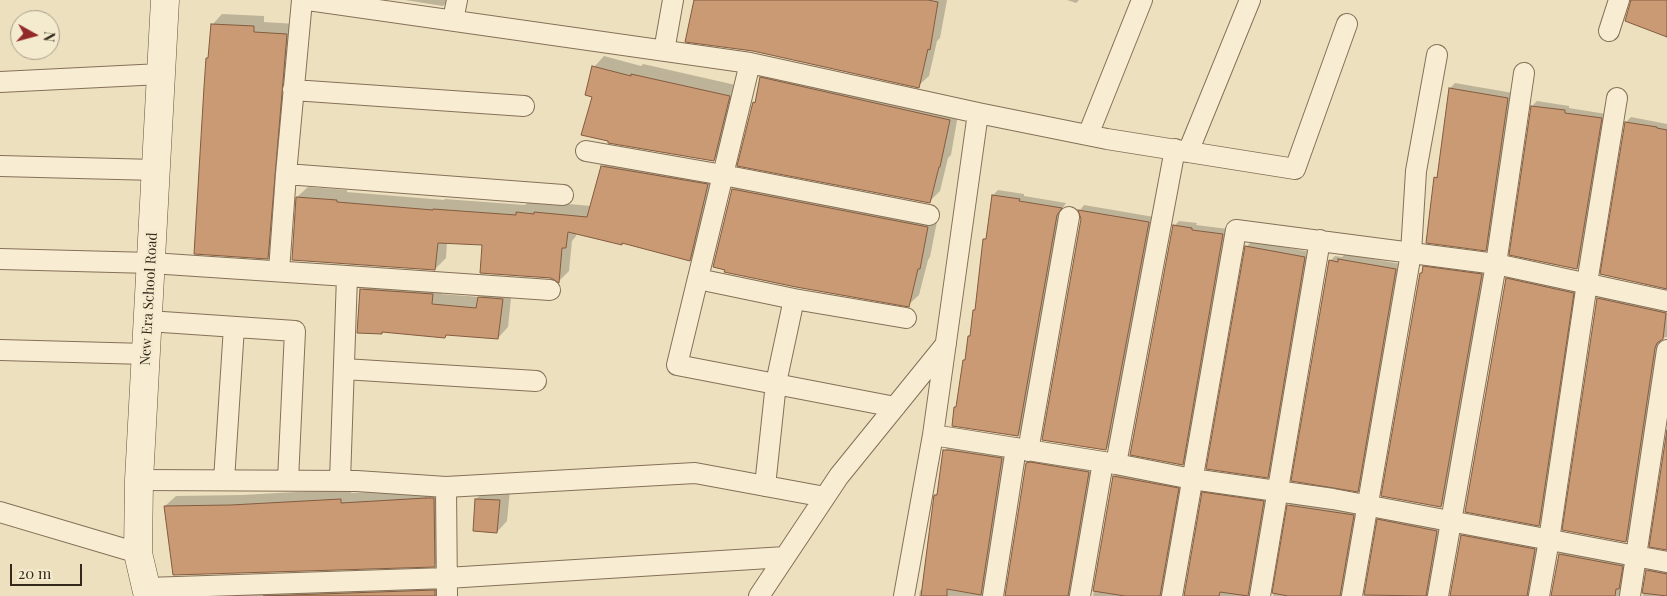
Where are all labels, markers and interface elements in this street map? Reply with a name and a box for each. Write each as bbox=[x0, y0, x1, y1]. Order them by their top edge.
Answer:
north arrow bbox=[10, 10, 60, 60]
text: N bbox=[39, 31, 59, 43]
street label: New Era School Road bbox=[137, 232, 161, 366]
scale bar bbox=[12, 554, 85, 586]
text: 20 m bbox=[18, 563, 51, 583]

